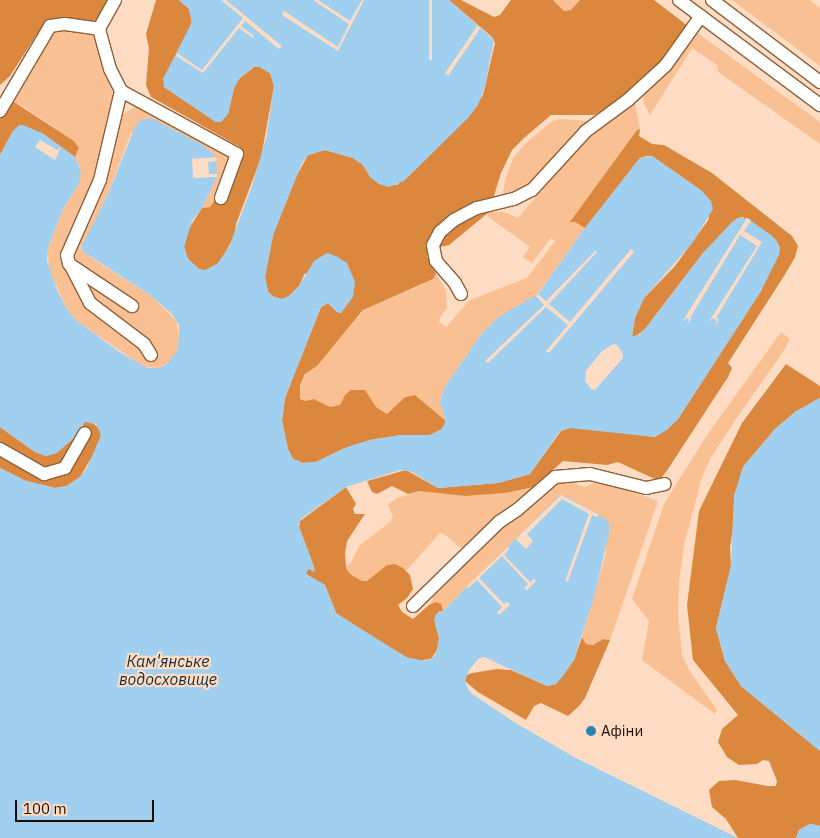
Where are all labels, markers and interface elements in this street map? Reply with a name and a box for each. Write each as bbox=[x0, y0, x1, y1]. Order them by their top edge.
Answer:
water label: Кам'янське водосховище bbox=[119, 651, 217, 689]
place label: Афіни bbox=[601, 722, 643, 740]
marker: Афіни bbox=[585, 725, 597, 737]
scale bar bbox=[18, 790, 156, 822]
text: 100 m bbox=[23, 799, 67, 818]

